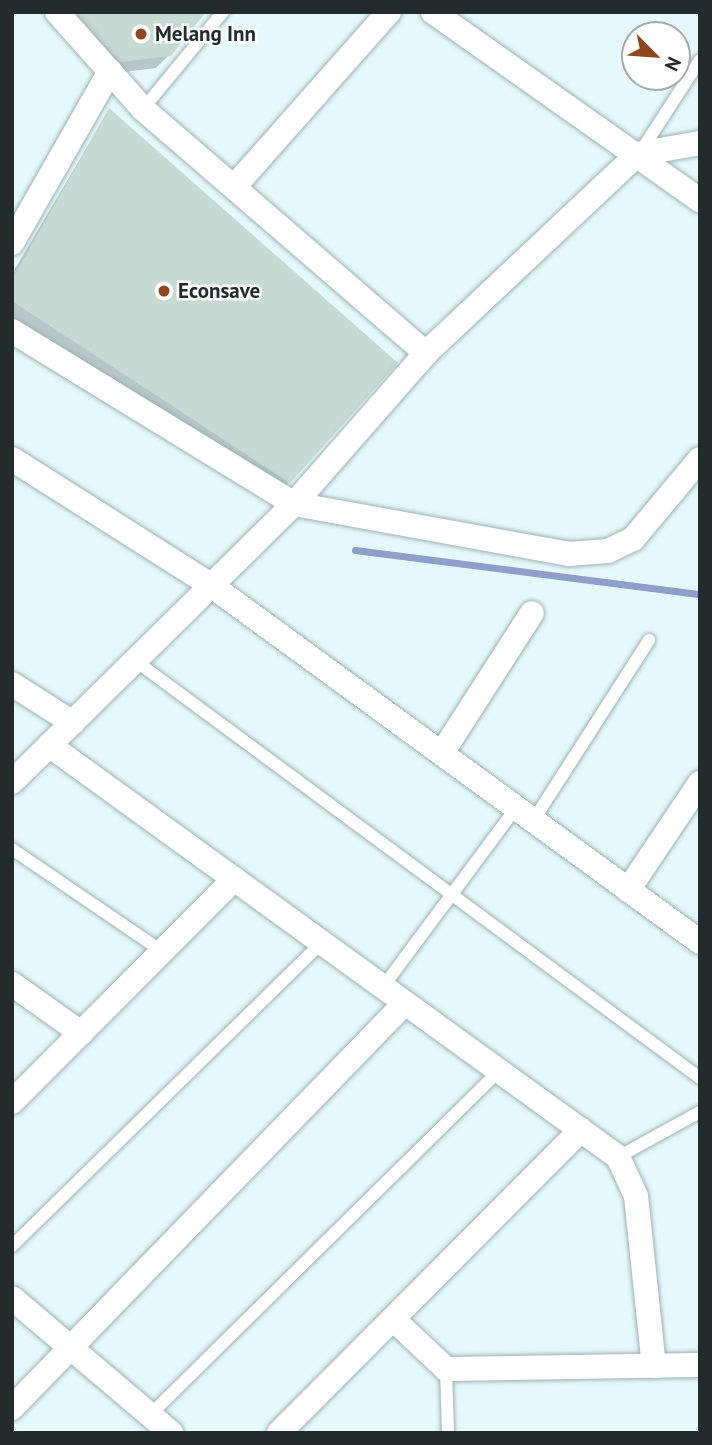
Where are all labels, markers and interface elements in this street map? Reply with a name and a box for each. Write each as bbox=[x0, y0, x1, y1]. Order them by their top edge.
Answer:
place label: Melang Inn bbox=[155, 21, 256, 47]
north arrow bbox=[621, 21, 691, 91]
marker: Melang Inn bbox=[133, 26, 149, 42]
text: N bbox=[660, 53, 687, 75]
place label: Econsave bbox=[178, 278, 260, 304]
marker: Econsave bbox=[156, 283, 172, 299]

